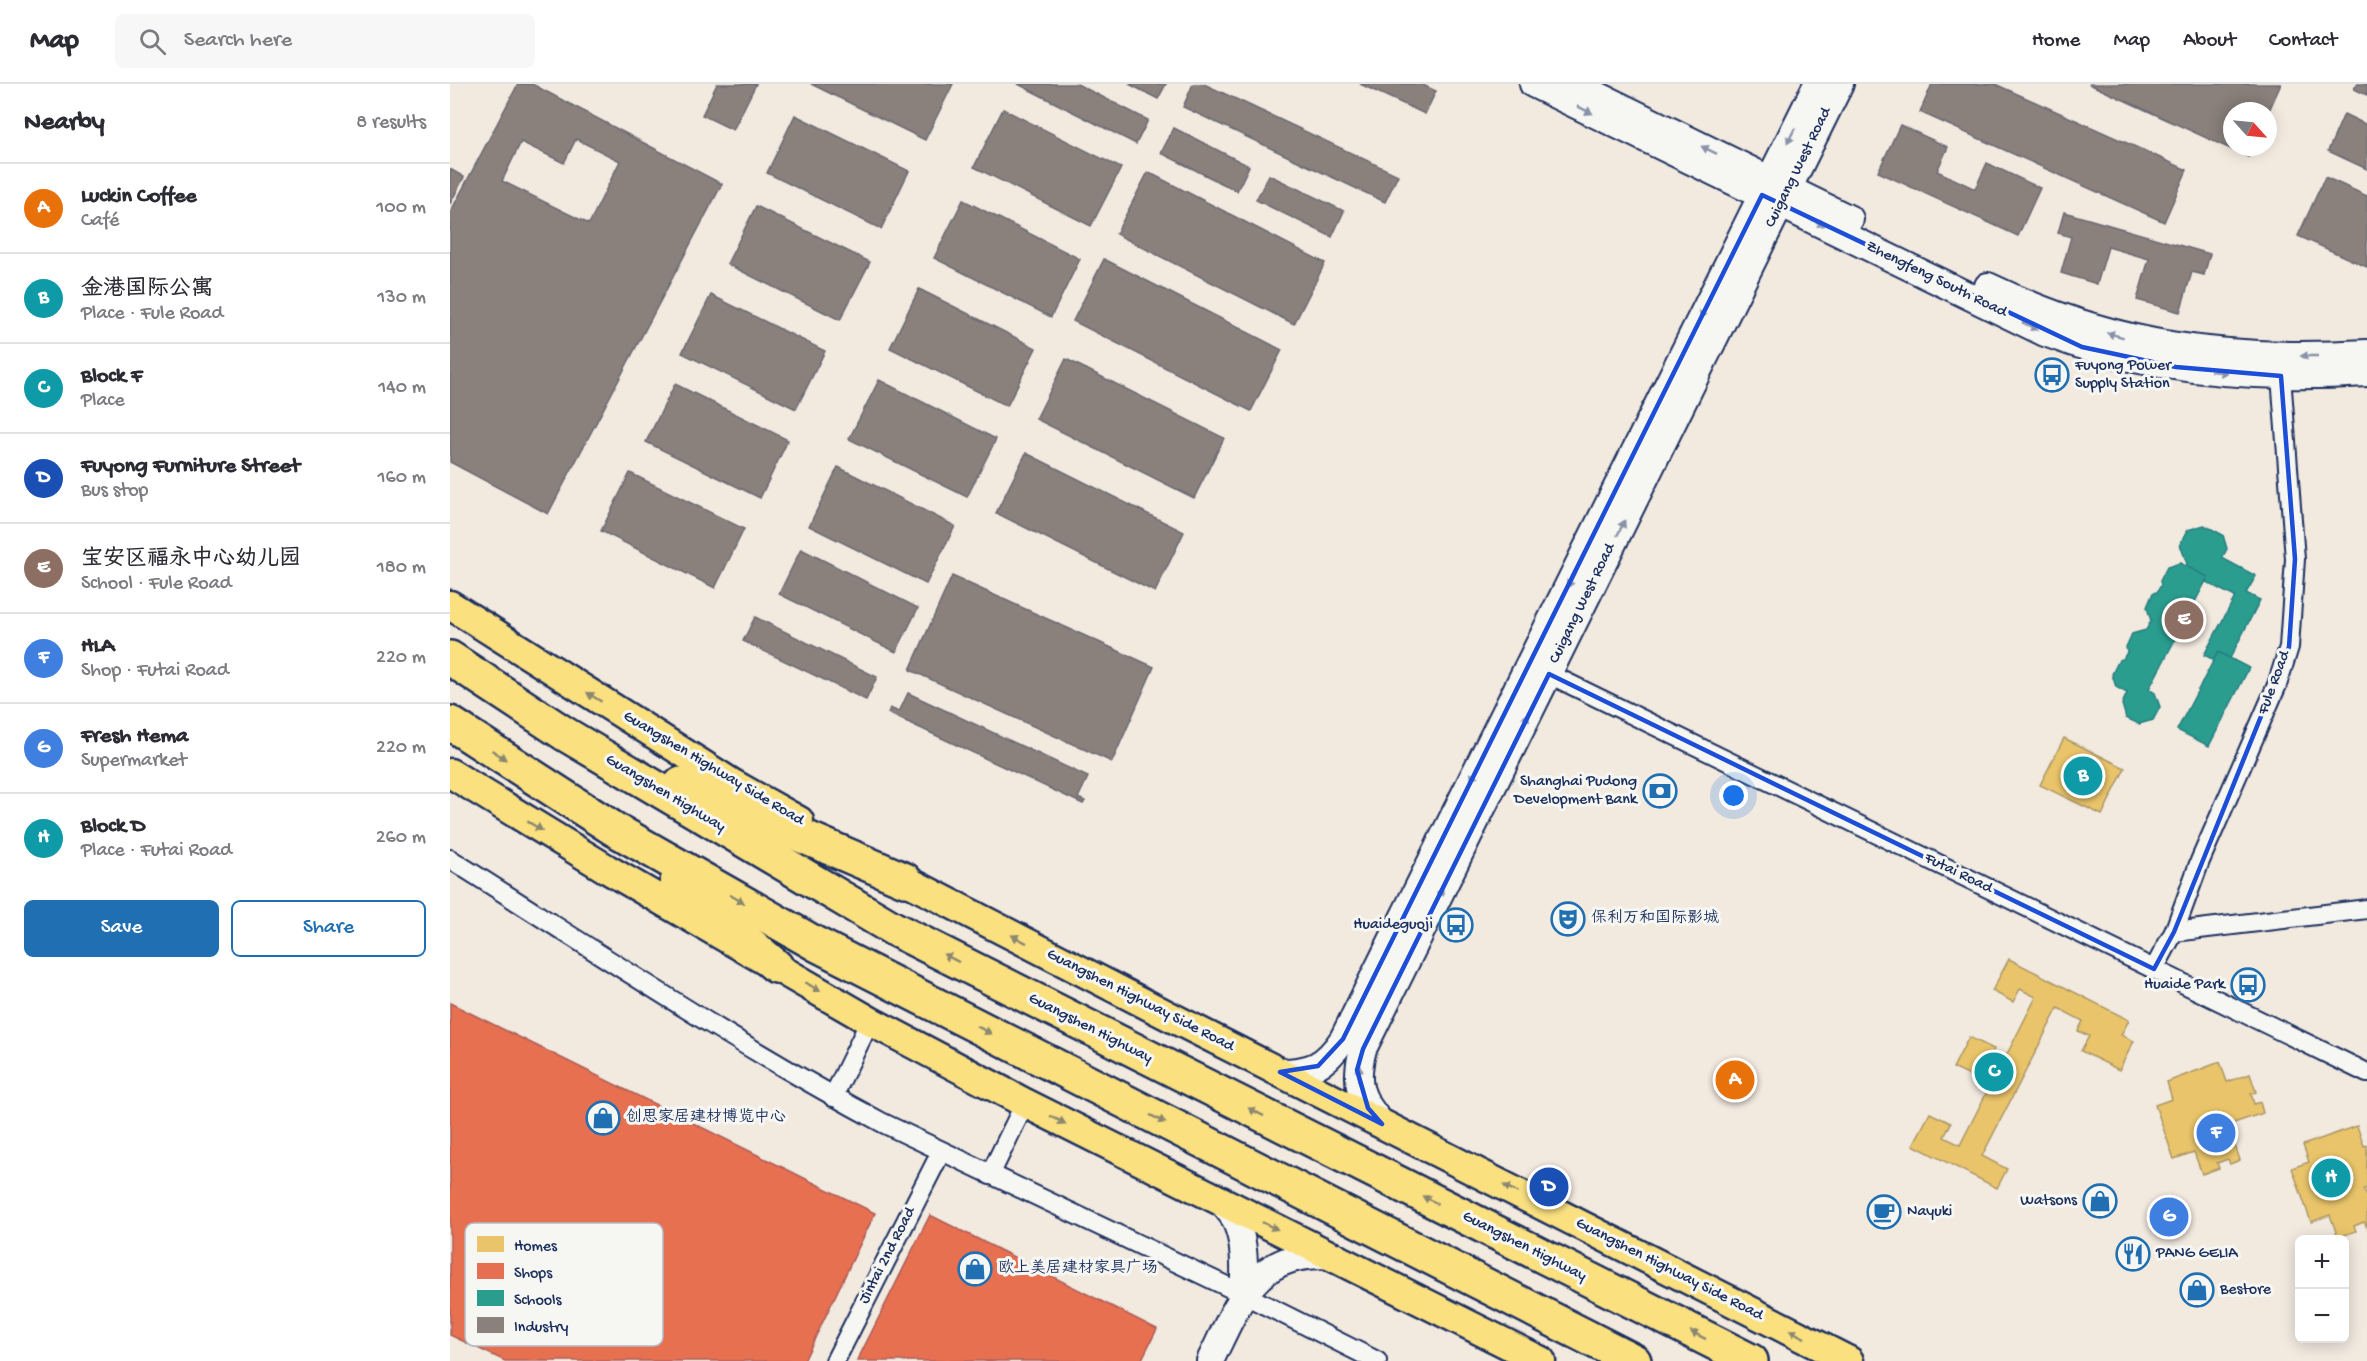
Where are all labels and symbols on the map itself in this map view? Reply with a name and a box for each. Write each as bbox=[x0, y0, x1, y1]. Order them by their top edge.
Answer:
north arrow bbox=[2223, 102, 2277, 156]
street label: Cuigang West Road bbox=[1762, 103, 1837, 231]
one-way arrow bbox=[1577, 105, 1594, 114]
one-way arrow bbox=[1786, 128, 1795, 145]
one-way arrow bbox=[1701, 145, 1718, 154]
one-way arrow bbox=[1809, 218, 1826, 227]
street label: Zhengfeng South Road bbox=[1862, 238, 2011, 323]
one-way arrow bbox=[1699, 303, 1709, 320]
one-way arrow bbox=[2022, 321, 2039, 331]
one-way arrow bbox=[2106, 329, 2124, 339]
one-way arrow bbox=[2299, 351, 2318, 361]
bus stop icon: Fuyong Power Supply Station bbox=[2034, 357, 2070, 393]
place label: Fuyong Power Supply Station bbox=[2074, 357, 2172, 394]
one-way arrow bbox=[2209, 367, 2228, 376]
one-way arrow bbox=[1616, 519, 1625, 536]
street label: Cuigang West Road bbox=[1546, 539, 1621, 667]
one-way arrow bbox=[1566, 571, 1575, 588]
pin: E bbox=[2164, 598, 2204, 642]
street label: Fule Road bbox=[2254, 647, 2296, 718]
one-way arrow bbox=[586, 692, 602, 703]
street label: Guangshen Highway Side Road bbox=[619, 707, 807, 831]
one-way arrow bbox=[1521, 713, 1530, 730]
one-way arrow bbox=[490, 749, 506, 761]
street label: Guangshen Highway bbox=[601, 751, 729, 837]
pin: B bbox=[2064, 754, 2102, 798]
one-way arrow bbox=[1470, 765, 1479, 782]
place label: Shanghai Pudong Development Bank bbox=[1513, 773, 1639, 810]
bank icon: Shanghai Pudong Development Bank bbox=[1642, 773, 1678, 809]
your location bbox=[1719, 781, 1748, 810]
one-way arrow bbox=[527, 821, 544, 831]
street label: Futai Road bbox=[1920, 849, 1997, 899]
one-way arrow bbox=[1433, 887, 1443, 905]
one-way arrow bbox=[729, 894, 746, 904]
theatre icon: 保利万和国际影城 bbox=[1550, 901, 1586, 937]
bus stop icon: Huaideguoji bbox=[1438, 907, 1474, 943]
place label: 保利万和国际影城 bbox=[1591, 909, 1719, 929]
place label: Huaideguoji bbox=[1353, 916, 1433, 935]
one-way arrow bbox=[1010, 934, 1027, 944]
street label: Guangshen Highway Side Road bbox=[1043, 945, 1237, 1057]
one-way arrow bbox=[942, 953, 959, 963]
bus stop icon: Huaide Park bbox=[2230, 967, 2266, 1003]
place label: Huaide Park bbox=[2144, 976, 2227, 995]
one-way arrow bbox=[805, 982, 821, 993]
street label: Guangshen Highway bbox=[1025, 989, 1155, 1069]
one-way arrow bbox=[975, 1025, 992, 1035]
pin: C bbox=[1974, 1050, 2014, 1094]
pin: A bbox=[1716, 1058, 1754, 1102]
one-way arrow bbox=[1355, 1063, 1364, 1082]
shop icon: 创思家居建材博览中心 bbox=[585, 1100, 621, 1136]
place label: 创思家居建材博览中心 bbox=[626, 1107, 786, 1128]
one-way arrow bbox=[1247, 1107, 1264, 1117]
pin: F bbox=[2196, 1110, 2236, 1156]
one-way arrow bbox=[1149, 1114, 1166, 1123]
one-way arrow bbox=[1050, 1115, 1067, 1124]
pin: H bbox=[2312, 1156, 2350, 1200]
pin: D bbox=[1530, 1164, 1568, 1210]
shop icon: Watsons bbox=[2082, 1183, 2118, 1219]
one-way arrow bbox=[1502, 1184, 1519, 1194]
place label: Watsons bbox=[2020, 1192, 2078, 1211]
cafe icon: Nayuki bbox=[1866, 1194, 1902, 1230]
pin: G bbox=[2150, 1194, 2188, 1240]
one-way arrow bbox=[1422, 1195, 1439, 1205]
street label: Jintai 2nd Road bbox=[856, 1203, 921, 1307]
place label: Nayuki bbox=[1907, 1203, 1952, 1222]
street label: Guangshen Highway bbox=[1459, 1207, 1589, 1287]
street label: Guangshen Highway Side Road bbox=[1572, 1214, 1767, 1326]
one-way arrow bbox=[1262, 1221, 1279, 1230]
legend bbox=[465, 1223, 663, 1346]
restaurant icon: PANG GELIA bbox=[2115, 1236, 2151, 1272]
text: Homes bbox=[514, 1238, 558, 1257]
place label: PANG GELIA bbox=[2155, 1245, 2239, 1264]
shop icon: 欧上美居建材家具广场 bbox=[957, 1251, 993, 1287]
place label: 欧上美居建材家具广场 bbox=[998, 1258, 1158, 1279]
text: Shops bbox=[514, 1265, 553, 1284]
shop icon: Bestore bbox=[2179, 1272, 2215, 1308]
place label: Bestore bbox=[2219, 1281, 2272, 1300]
text: Schools bbox=[514, 1292, 563, 1311]
text: Industry bbox=[514, 1319, 568, 1338]
one-way arrow bbox=[1690, 1330, 1707, 1339]
one-way arrow bbox=[1788, 1330, 1806, 1340]

